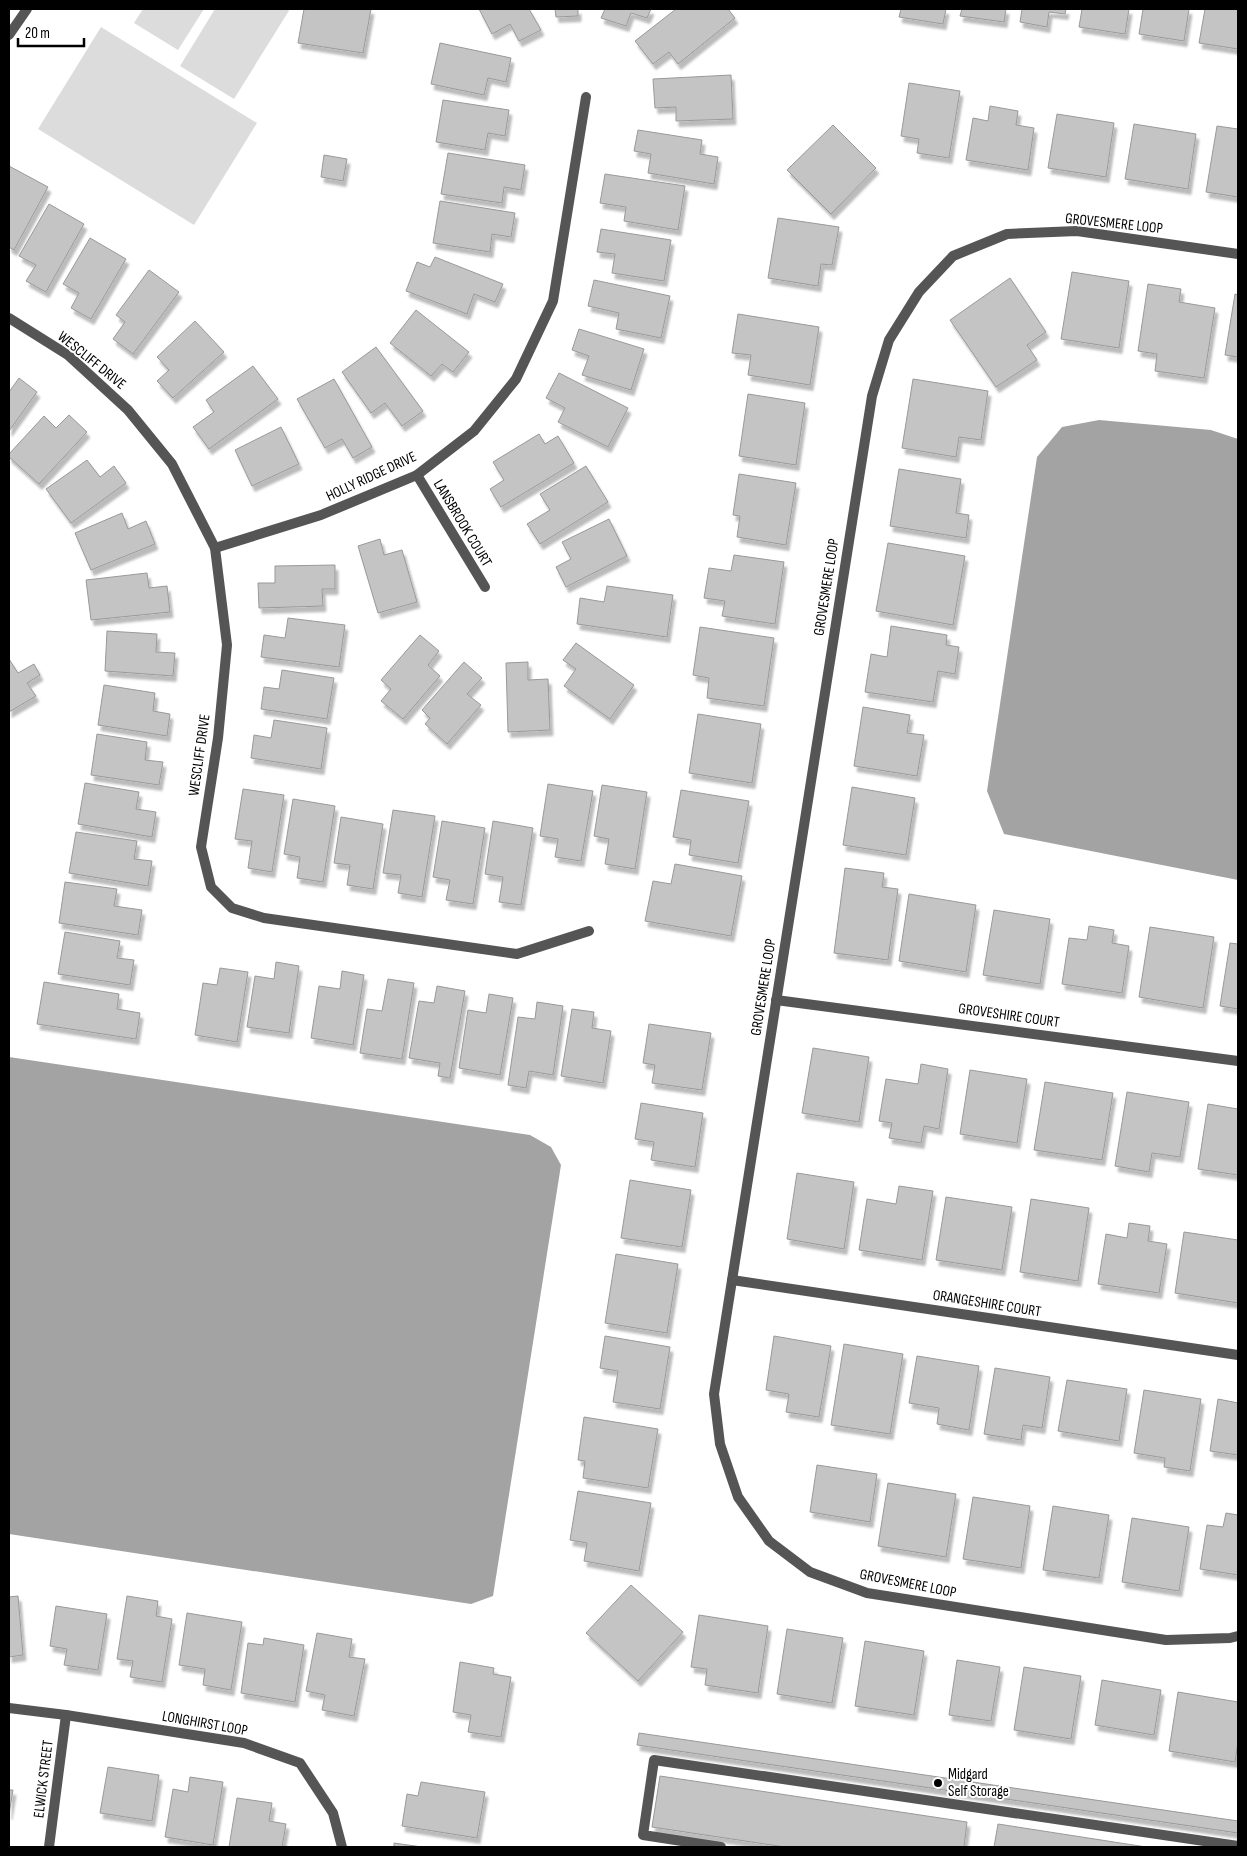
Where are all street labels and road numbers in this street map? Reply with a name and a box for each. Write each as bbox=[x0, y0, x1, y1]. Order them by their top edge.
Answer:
street label: GROVESMERE LOOP bbox=[1064, 209, 1164, 238]
street label: WESCLIFF DRIVE bbox=[54, 327, 130, 394]
street label: HOLLY RIDGE DRIVE bbox=[323, 447, 419, 506]
street label: LANSBROOK COURT bbox=[429, 476, 496, 570]
street label: GROVESMERE LOOP bbox=[809, 537, 844, 637]
street label: WESCLIFF DRIVE bbox=[184, 713, 215, 797]
street label: GROVESMERE LOOP bbox=[746, 937, 781, 1037]
street label: GROVESHIRE COURT bbox=[957, 999, 1061, 1032]
street label: ORANGESHIRE COURT bbox=[931, 1286, 1042, 1321]
street label: GROVESMERE LOOP bbox=[858, 1565, 958, 1602]
street label: LONGHIRST LOOP bbox=[161, 1707, 249, 1740]
street label: ELWICK STREET bbox=[29, 1739, 58, 1819]

